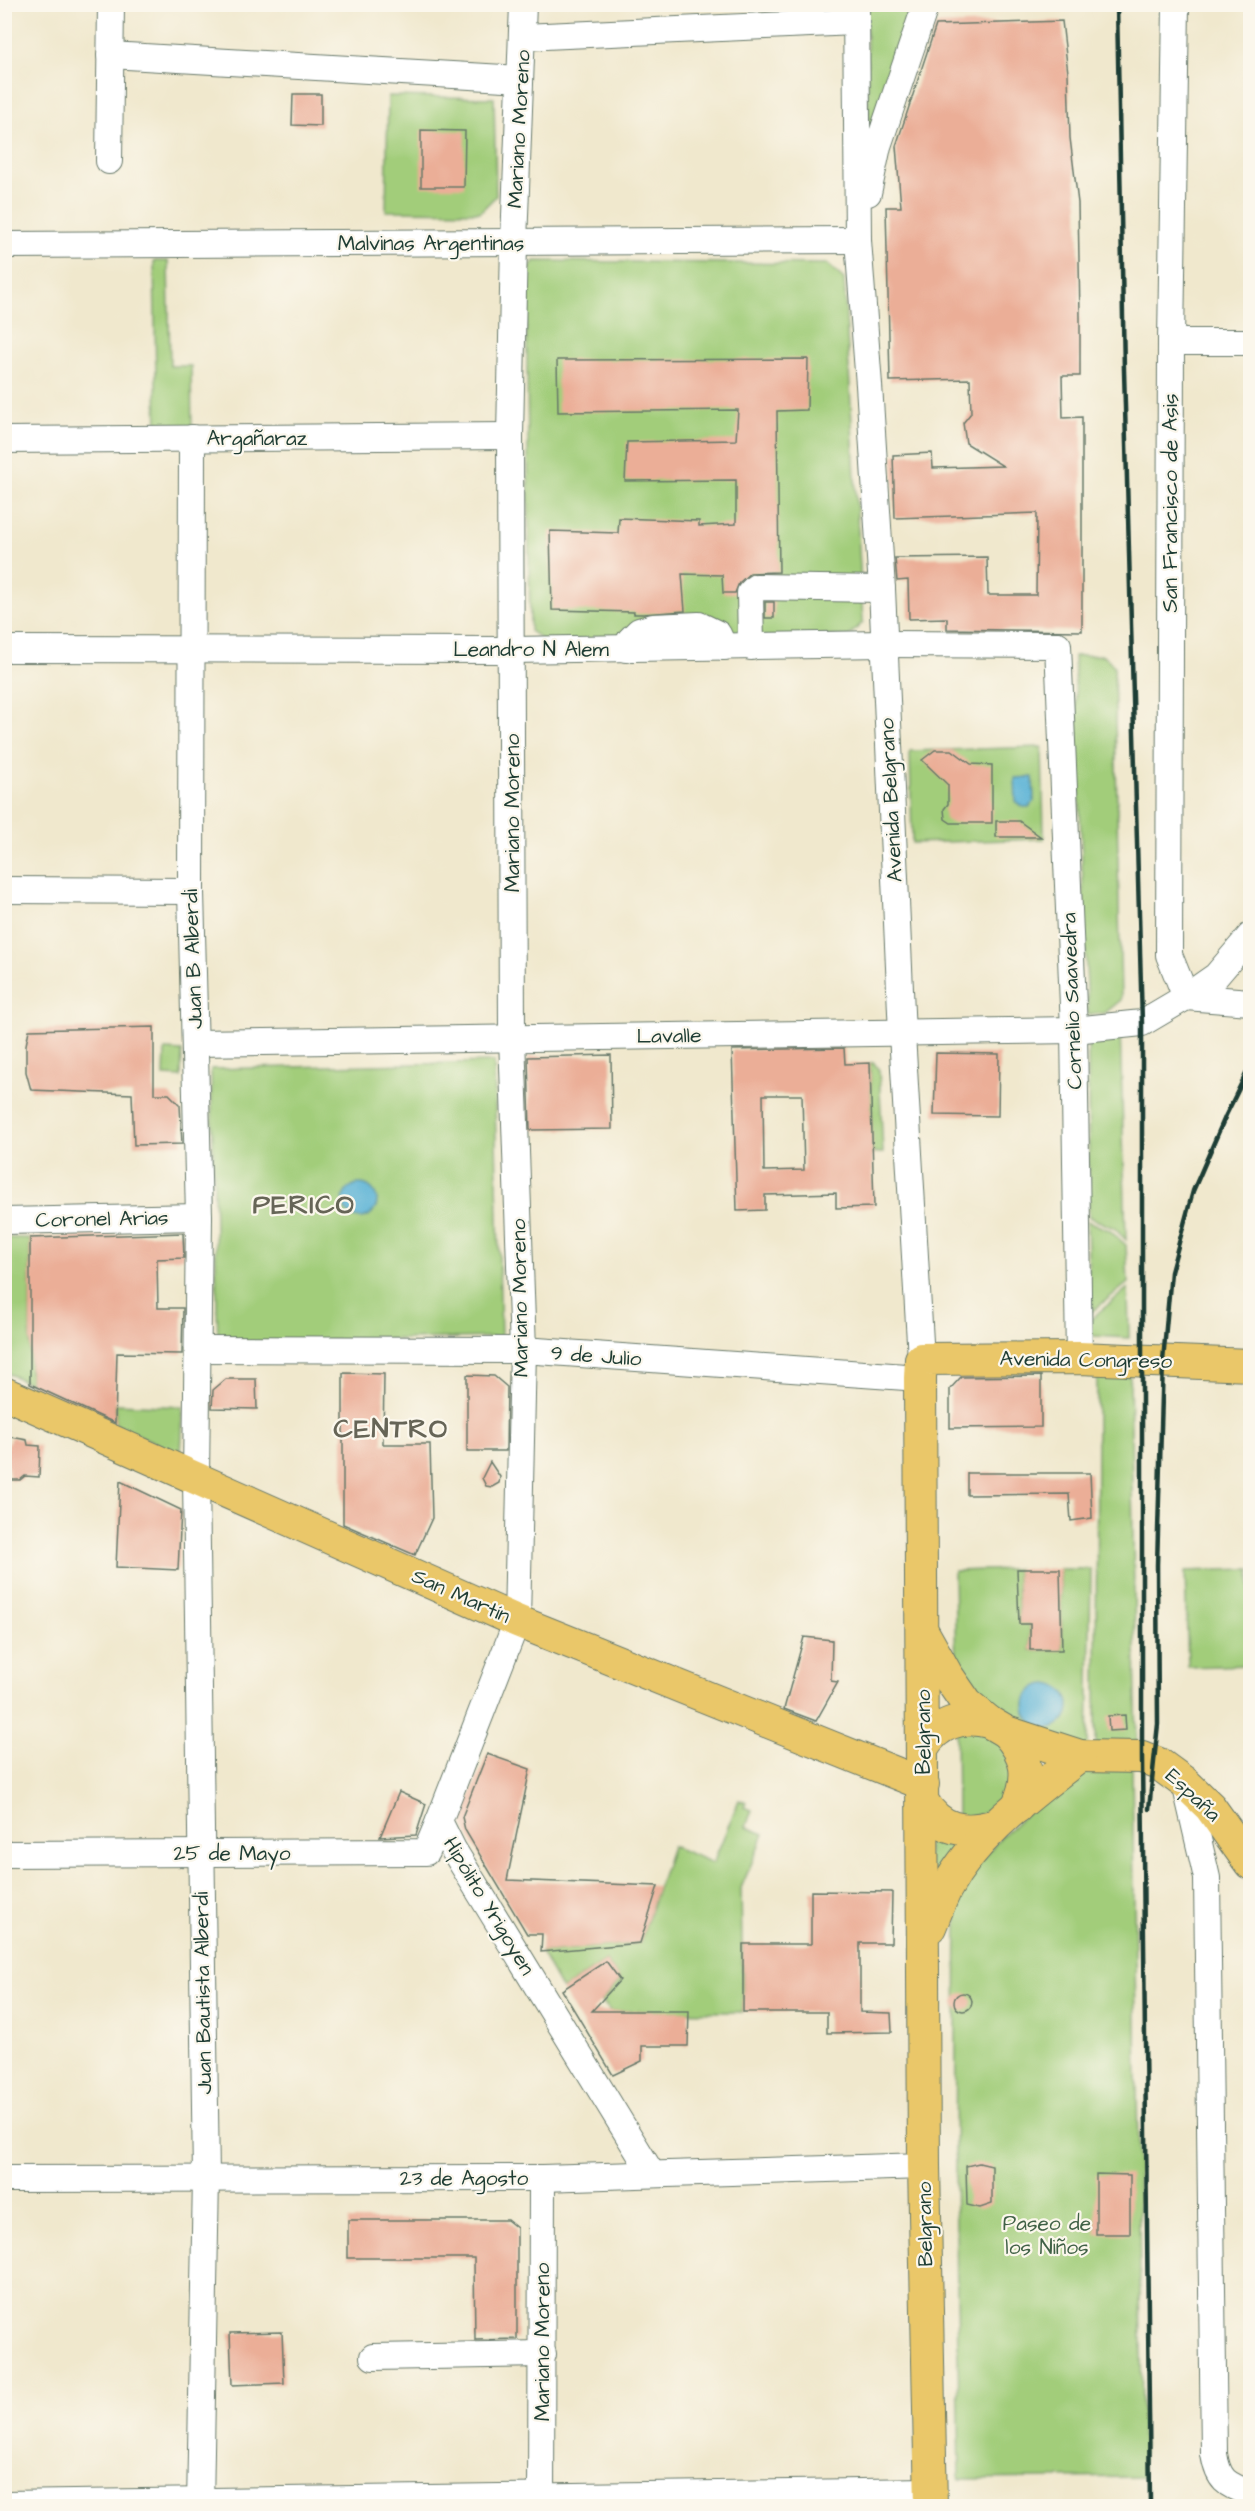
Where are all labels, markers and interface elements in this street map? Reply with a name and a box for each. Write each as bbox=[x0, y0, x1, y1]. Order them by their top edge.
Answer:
street label: Mariano Moreno bbox=[500, 49, 538, 209]
street label: Malvinas Argentinas bbox=[338, 229, 524, 260]
street label: San Francisco de Asis bbox=[1156, 393, 1185, 613]
street label: Argañaraz bbox=[207, 424, 308, 455]
street label: Leandro N Alem bbox=[453, 635, 609, 664]
street label: Avenida Belgrano bbox=[872, 717, 912, 883]
street label: Mariano Moreno bbox=[498, 733, 527, 892]
street label: Juan B Alberdi bbox=[176, 888, 210, 1030]
street label: Cornelio Saavedra bbox=[1054, 912, 1090, 1090]
street label: Lavalle bbox=[636, 1021, 702, 1051]
district label: PERICO bbox=[253, 1186, 355, 1224]
street label: Coronel Arias bbox=[35, 1203, 169, 1235]
street label: Mariano Moreno bbox=[504, 1218, 536, 1378]
street label: 9 de Julio bbox=[550, 1338, 643, 1374]
street label: Avenida Congreso bbox=[999, 1344, 1173, 1378]
district label: CENTRO bbox=[333, 1410, 449, 1448]
street label: San Martín bbox=[407, 1561, 515, 1631]
street label: Belgrano bbox=[909, 1689, 940, 1775]
street label: España bbox=[1158, 1762, 1227, 1829]
street label: Hipólito Yrigoyen bbox=[435, 1831, 542, 1982]
street label: 25 de Mayo bbox=[173, 1839, 291, 1870]
street label: Juan Bautista Alberdi bbox=[187, 1891, 219, 2095]
street label: 23 de Agosto bbox=[400, 2164, 528, 2195]
street label: Belgrano bbox=[910, 2181, 942, 2267]
park label: Paseo de los Niños bbox=[1003, 2209, 1091, 2262]
street label: Mariano Moreno bbox=[528, 2262, 557, 2421]

